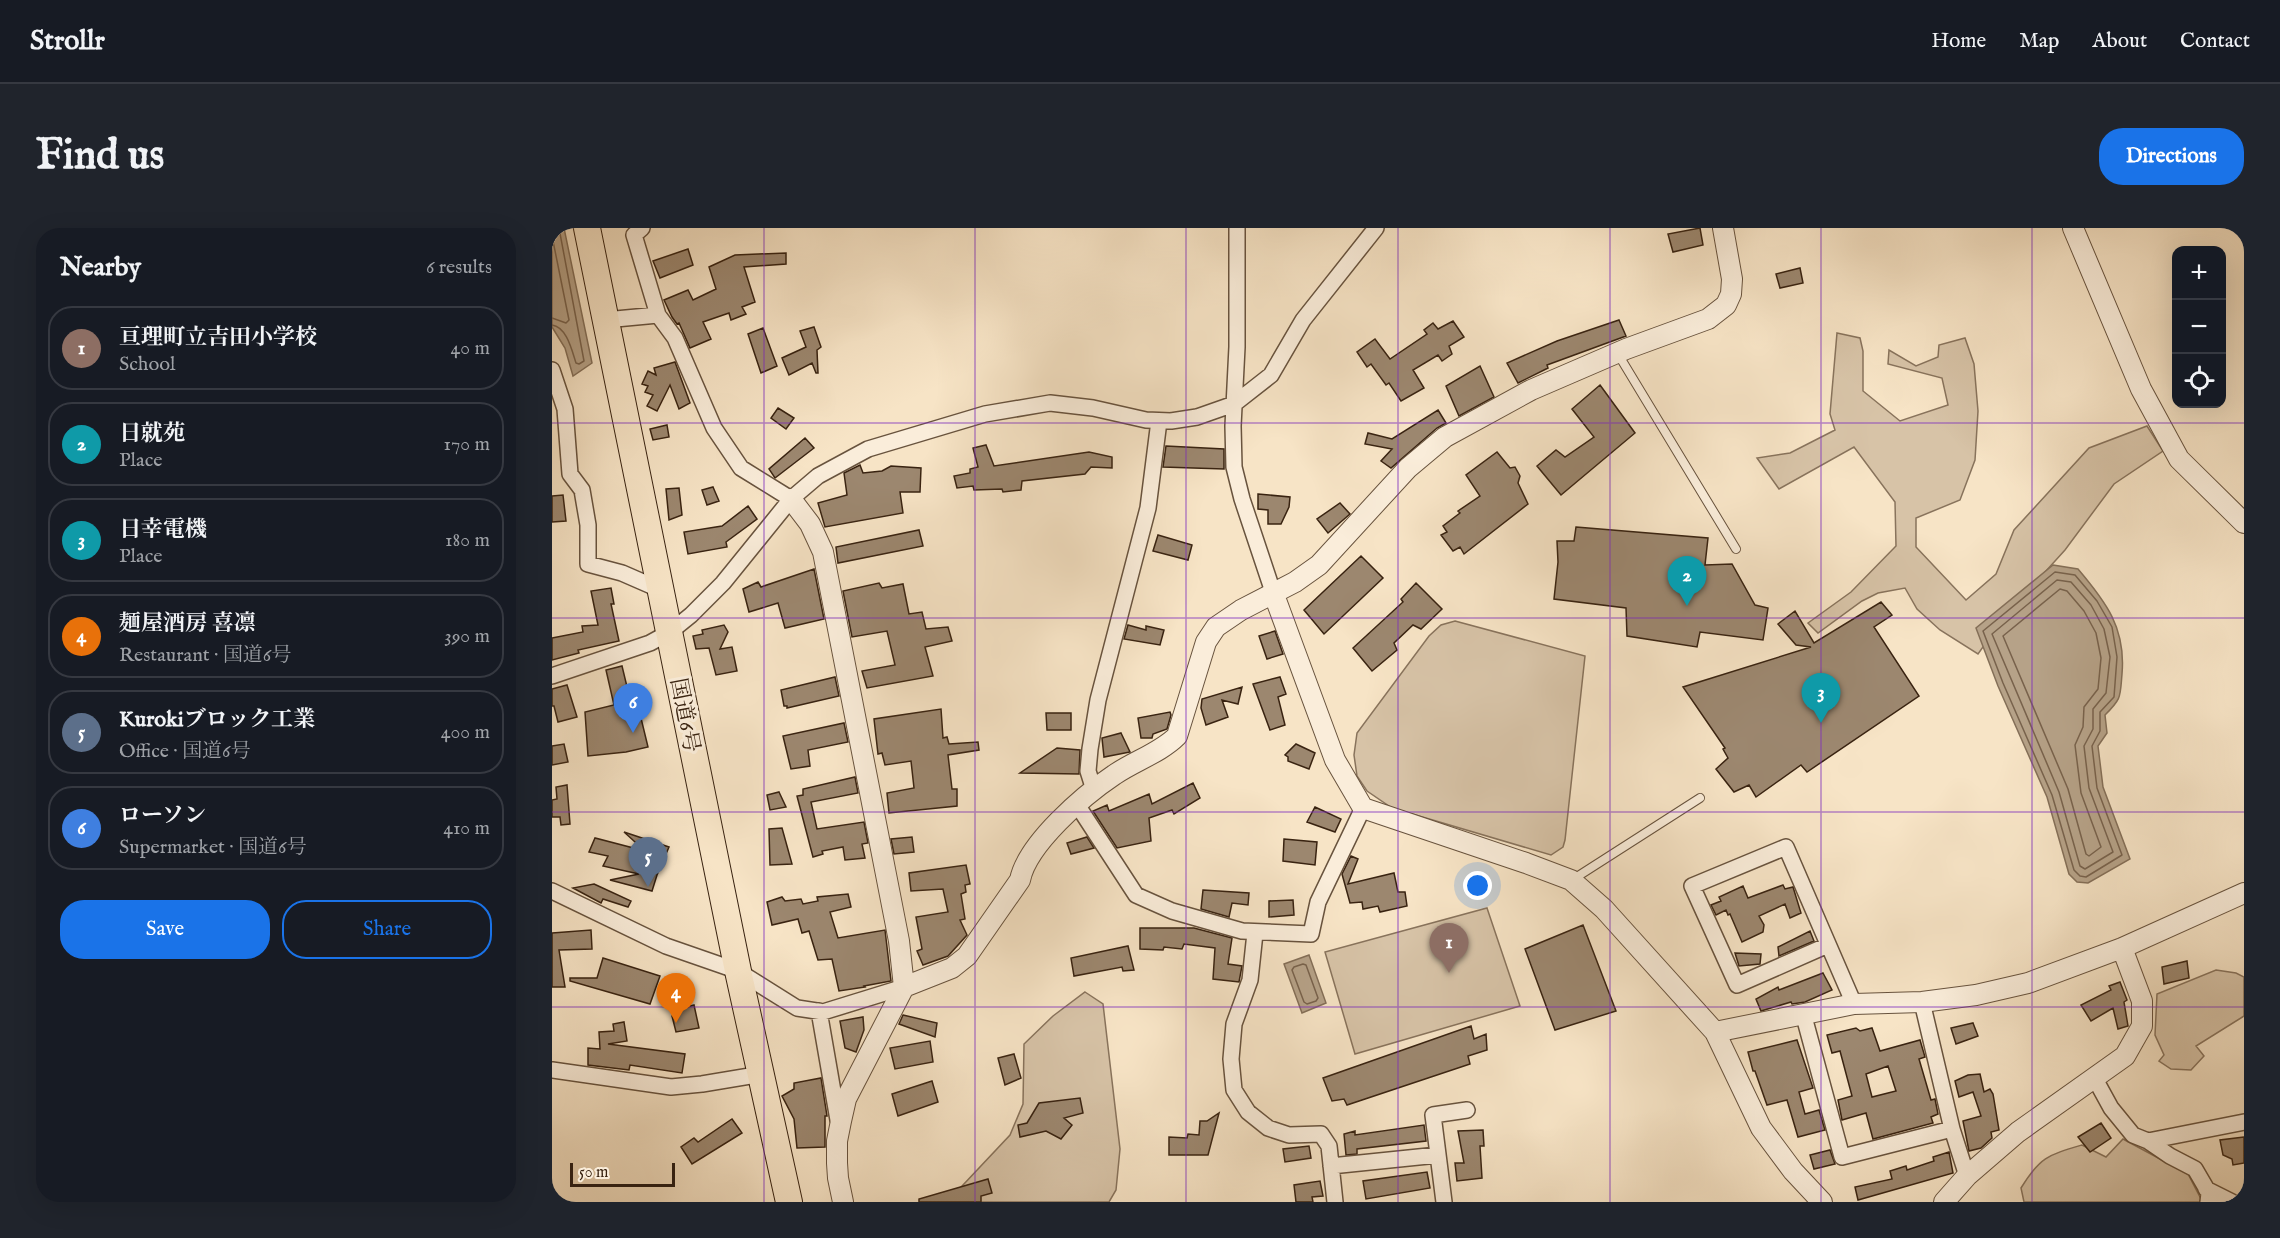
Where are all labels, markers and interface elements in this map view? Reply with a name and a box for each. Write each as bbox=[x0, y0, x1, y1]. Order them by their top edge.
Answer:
text: Strollr bbox=[30, 24, 105, 59]
text: Home bbox=[1931, 28, 1986, 55]
text: Map bbox=[2019, 28, 2059, 55]
text: About bbox=[2092, 28, 2147, 55]
text: Contact bbox=[2180, 28, 2250, 55]
button: Directions bbox=[2099, 128, 2244, 185]
text: Find us bbox=[36, 130, 164, 183]
map controls bbox=[2172, 246, 2226, 408]
button: + bbox=[2172, 246, 2226, 300]
text: Nearby bbox=[60, 251, 141, 284]
text: 6 results bbox=[426, 255, 492, 280]
button: − bbox=[2172, 300, 2226, 354]
text: 亘理町立吉田小学校 bbox=[119, 324, 317, 352]
text: 1 bbox=[78, 336, 85, 361]
text: 40 m bbox=[451, 336, 490, 361]
text: School bbox=[119, 352, 175, 377]
button: locate bbox=[2172, 354, 2226, 408]
text: 日就苑 bbox=[119, 420, 185, 448]
text: 2 bbox=[77, 432, 86, 457]
text: 170 m bbox=[444, 432, 490, 457]
text: Place bbox=[119, 448, 162, 473]
text: 日幸電機 bbox=[119, 516, 207, 544]
text: 3 bbox=[78, 528, 85, 553]
text: 180 m bbox=[445, 528, 490, 553]
text: Place bbox=[119, 544, 162, 569]
pin: 2 bbox=[1668, 556, 1706, 606]
text: 麺屋酒房 喜凛 bbox=[119, 610, 256, 638]
text: 4 bbox=[77, 624, 86, 649]
text: 390 m bbox=[444, 624, 490, 649]
text: Restaurant · 国道6号 bbox=[119, 643, 291, 668]
pin: 3 bbox=[1802, 674, 1840, 723]
street label: 国道6号 bbox=[663, 676, 705, 755]
pin: 6 bbox=[614, 684, 652, 733]
text: Kurokiブロック工業 bbox=[119, 706, 315, 734]
text: 5 bbox=[78, 720, 85, 745]
text: 400 m bbox=[441, 720, 490, 745]
text: Office · 国道6号 bbox=[119, 739, 251, 764]
text: ローソン bbox=[119, 802, 206, 830]
text: 6 bbox=[77, 816, 86, 841]
text: 410 m bbox=[443, 816, 490, 841]
text: Supermarket · 国道6号 bbox=[119, 835, 307, 860]
pin: 5 bbox=[628, 838, 668, 887]
your location bbox=[1463, 871, 1492, 900]
button: Save bbox=[60, 900, 270, 959]
button: Share bbox=[282, 900, 492, 959]
pin: 1 bbox=[1430, 924, 1468, 973]
pin: 4 bbox=[656, 974, 696, 1023]
scale bar bbox=[570, 1160, 675, 1188]
text: 50 m bbox=[579, 1163, 608, 1183]

